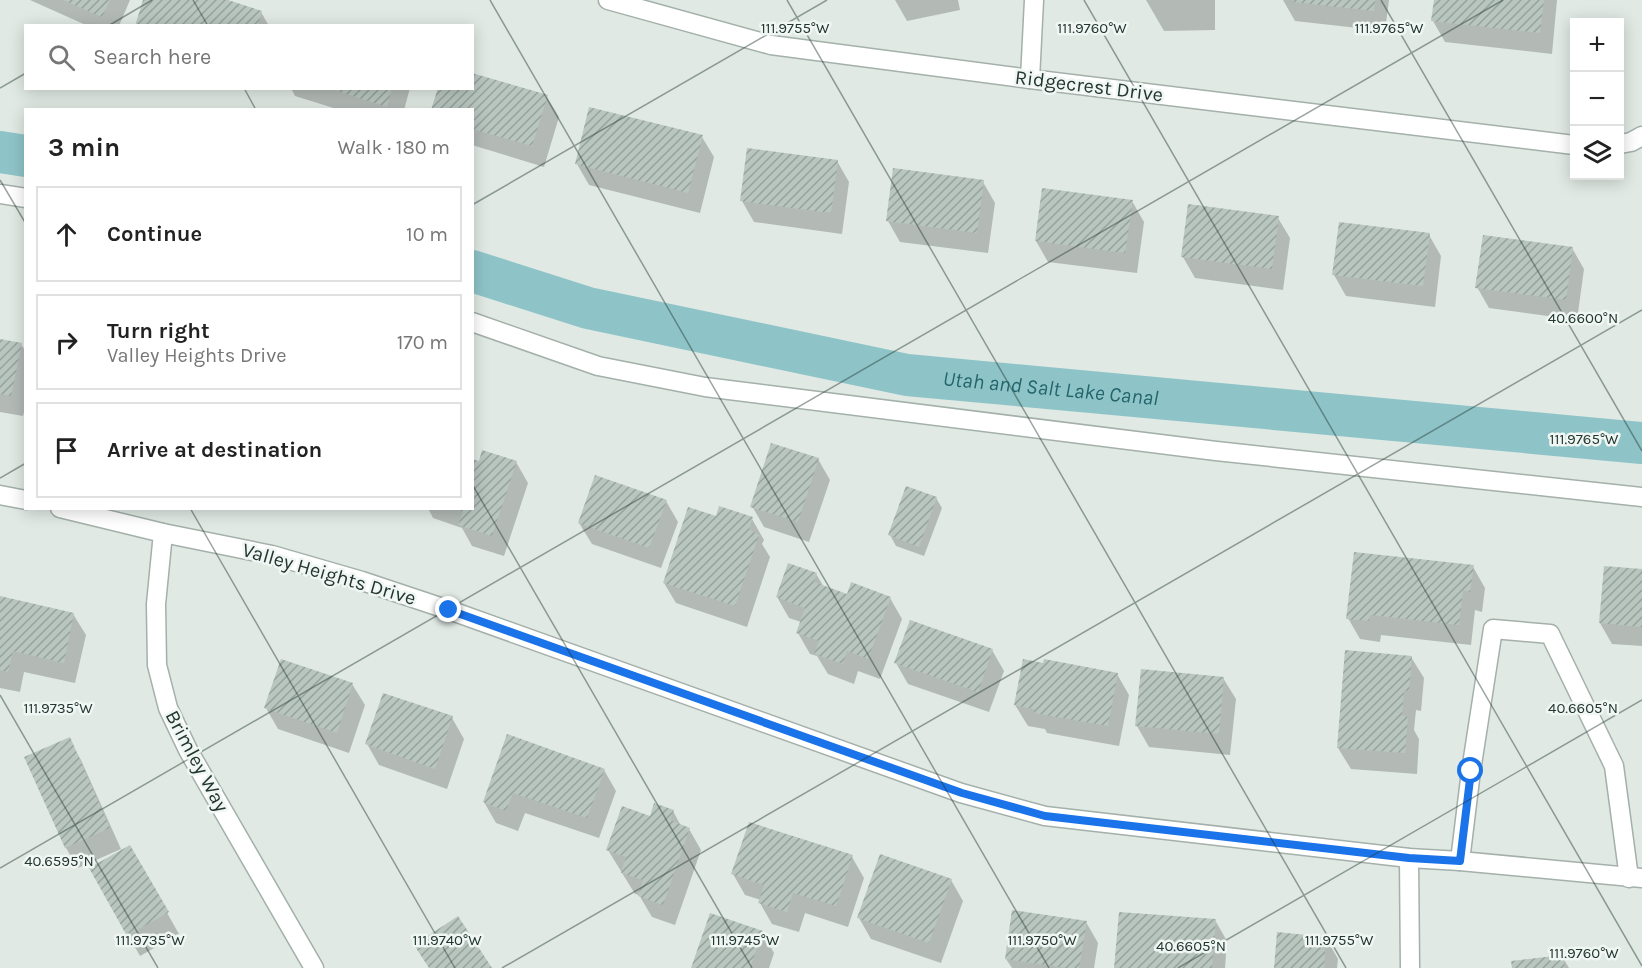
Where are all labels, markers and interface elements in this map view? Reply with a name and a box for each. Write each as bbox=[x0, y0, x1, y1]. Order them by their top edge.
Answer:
map controls bbox=[1570, 18, 1624, 180]
button: + bbox=[1570, 18, 1624, 72]
text: 111.9755°W bbox=[761, 19, 830, 37]
text: 111.9760°W bbox=[1057, 19, 1127, 37]
text: 111.9765°W bbox=[1355, 19, 1424, 37]
search box bbox=[24, 24, 474, 90]
icon: search bbox=[45, 41, 78, 74]
text: Search here bbox=[93, 44, 211, 70]
street label: Ridgecrest Drive bbox=[1014, 66, 1164, 106]
button: − bbox=[1570, 72, 1624, 126]
button: layers bbox=[1570, 126, 1624, 180]
text: 3 min bbox=[48, 132, 120, 163]
text: Walk · 180 m bbox=[338, 136, 450, 159]
icon: ahead bbox=[50, 218, 83, 251]
text: Continue bbox=[107, 221, 202, 247]
text: 10 m bbox=[406, 223, 448, 246]
text: 40.6600°N bbox=[1548, 309, 1618, 327]
text: Turn right bbox=[107, 318, 210, 344]
icon: right bbox=[50, 326, 83, 359]
text: 170 m bbox=[397, 331, 448, 354]
text: Valley Heights Drive bbox=[107, 344, 287, 367]
water label: Utah and Salt Lake Canal bbox=[942, 366, 1160, 410]
text: 111.9765°W bbox=[1550, 430, 1619, 448]
icon: arrive bbox=[50, 434, 83, 467]
text: Arrive at destination bbox=[107, 437, 322, 463]
street label: Valley Heights Drive bbox=[240, 538, 418, 610]
route end bbox=[435, 596, 461, 622]
text: 111.9735°W bbox=[23, 699, 93, 717]
text: 40.6605°N bbox=[1548, 699, 1618, 717]
street label: Brimley Way bbox=[161, 706, 233, 816]
route start bbox=[1457, 757, 1483, 783]
text: 40.6595°N bbox=[24, 852, 94, 870]
text: 111.9735°W bbox=[115, 931, 185, 949]
text: 111.9740°W bbox=[412, 931, 482, 949]
text: 111.9745°W bbox=[711, 931, 780, 949]
text: 111.9750°W bbox=[1007, 931, 1077, 949]
text: 111.9755°W bbox=[1305, 931, 1374, 949]
text: 40.6605°N bbox=[1156, 937, 1226, 955]
text: 111.9760°W bbox=[1549, 944, 1619, 962]

